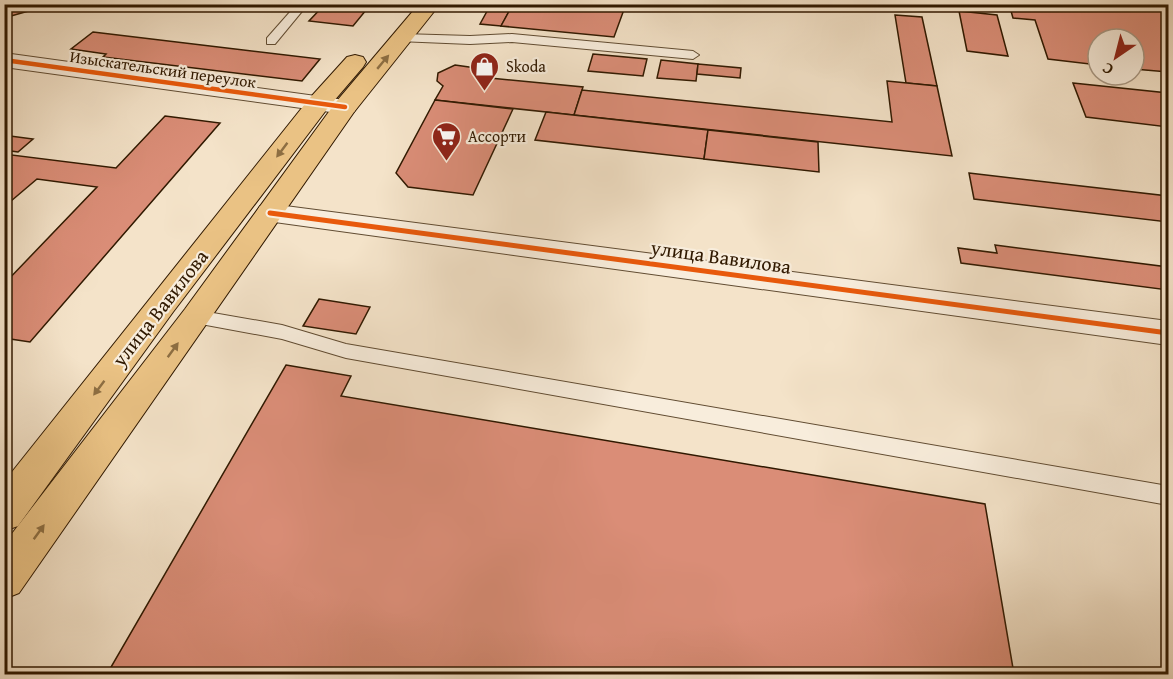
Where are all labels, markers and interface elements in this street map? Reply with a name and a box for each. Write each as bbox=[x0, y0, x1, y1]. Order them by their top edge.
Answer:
north arrow bbox=[1086, 27, 1146, 87]
street label: Изыскательский переулок bbox=[68, 44, 258, 94]
shop icon: Skoda bbox=[469, 50, 501, 92]
one-way arrow bbox=[376, 54, 389, 70]
place label: Skoda bbox=[506, 54, 546, 78]
text: С bbox=[1097, 57, 1118, 82]
supermarket icon: Ассорти bbox=[431, 120, 463, 162]
place label: Ассорти bbox=[468, 124, 526, 148]
one-way arrow bbox=[276, 142, 288, 158]
street label: улица Вавилова bbox=[648, 232, 794, 281]
street label: улица Вавилова bbox=[104, 243, 215, 373]
one-way arrow bbox=[166, 342, 178, 357]
one-way arrow bbox=[93, 380, 105, 396]
one-way arrow bbox=[33, 524, 45, 540]

